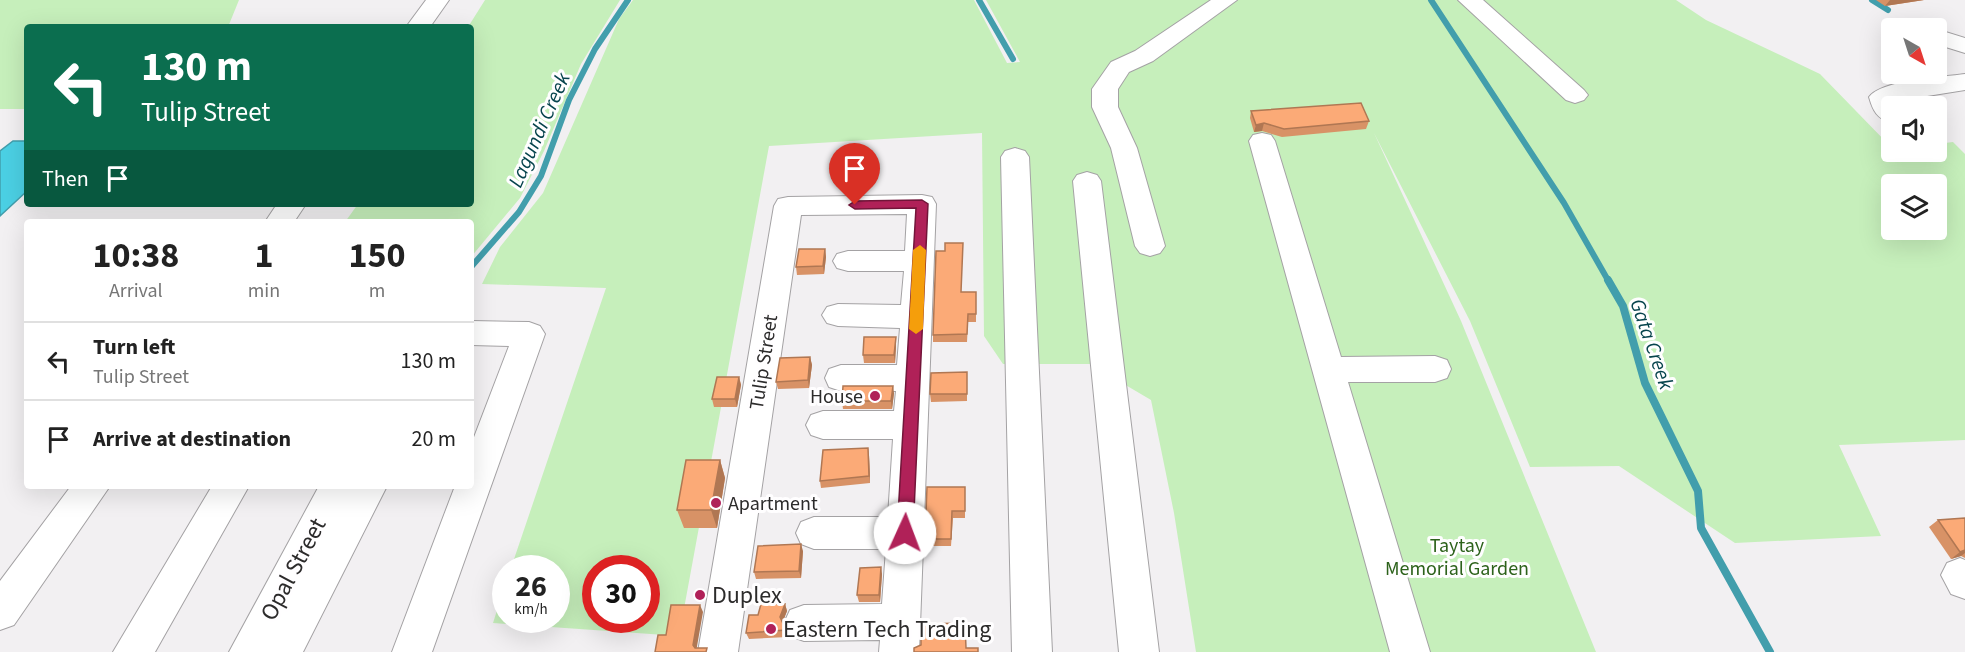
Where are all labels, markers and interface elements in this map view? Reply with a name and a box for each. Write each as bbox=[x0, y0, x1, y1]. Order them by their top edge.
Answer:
north arrow bbox=[1881, 18, 1947, 84]
map controls bbox=[1881, 18, 1947, 240]
text: 130 m bbox=[141, 37, 252, 97]
icon: left bbox=[42, 48, 120, 126]
water label: Lagundi Creek bbox=[500, 67, 578, 192]
text: Tulip Street bbox=[141, 93, 270, 132]
button: sound bbox=[1881, 96, 1947, 162]
pin bbox=[829, 143, 880, 205]
icon: arrive bbox=[838, 152, 871, 185]
icon: arrive bbox=[101, 162, 134, 195]
text: Then bbox=[42, 163, 89, 195]
button: layers bbox=[1881, 174, 1947, 240]
text: 10:38 bbox=[92, 230, 179, 281]
text: 1 bbox=[254, 230, 273, 281]
text: 150 bbox=[349, 230, 406, 281]
text: Arrival bbox=[109, 277, 163, 305]
text: min bbox=[248, 277, 280, 305]
text: m bbox=[369, 277, 385, 305]
water label: Gata Creek bbox=[1622, 295, 1682, 394]
street label: Tulip Street bbox=[743, 312, 785, 412]
text: Turn left bbox=[93, 331, 175, 363]
icon: left bbox=[42, 345, 75, 378]
text: 130 m bbox=[401, 345, 456, 377]
text: Tulip Street bbox=[93, 363, 189, 391]
place label: House bbox=[810, 383, 863, 411]
marker: House bbox=[868, 389, 882, 403]
icon: arrive bbox=[42, 423, 75, 456]
text: Arrive at destination bbox=[93, 423, 291, 455]
text: 20 m bbox=[411, 423, 456, 455]
place label: Apartment bbox=[728, 490, 818, 518]
marker: Apartment bbox=[709, 496, 723, 510]
position arrow bbox=[873, 501, 937, 565]
street label: Opal Street bbox=[252, 512, 335, 627]
park label: Taytay Memorial Garden bbox=[1385, 532, 1529, 583]
speed limit sign: 30 bbox=[582, 555, 660, 633]
text: 26 bbox=[515, 565, 547, 608]
place label: Duplex bbox=[712, 578, 782, 613]
marker: Duplex bbox=[693, 588, 707, 602]
text: km/h bbox=[514, 599, 548, 620]
place label: Eastern Tech Trading bbox=[783, 612, 991, 647]
marker: Eastern Tech Trading bbox=[764, 622, 778, 636]

